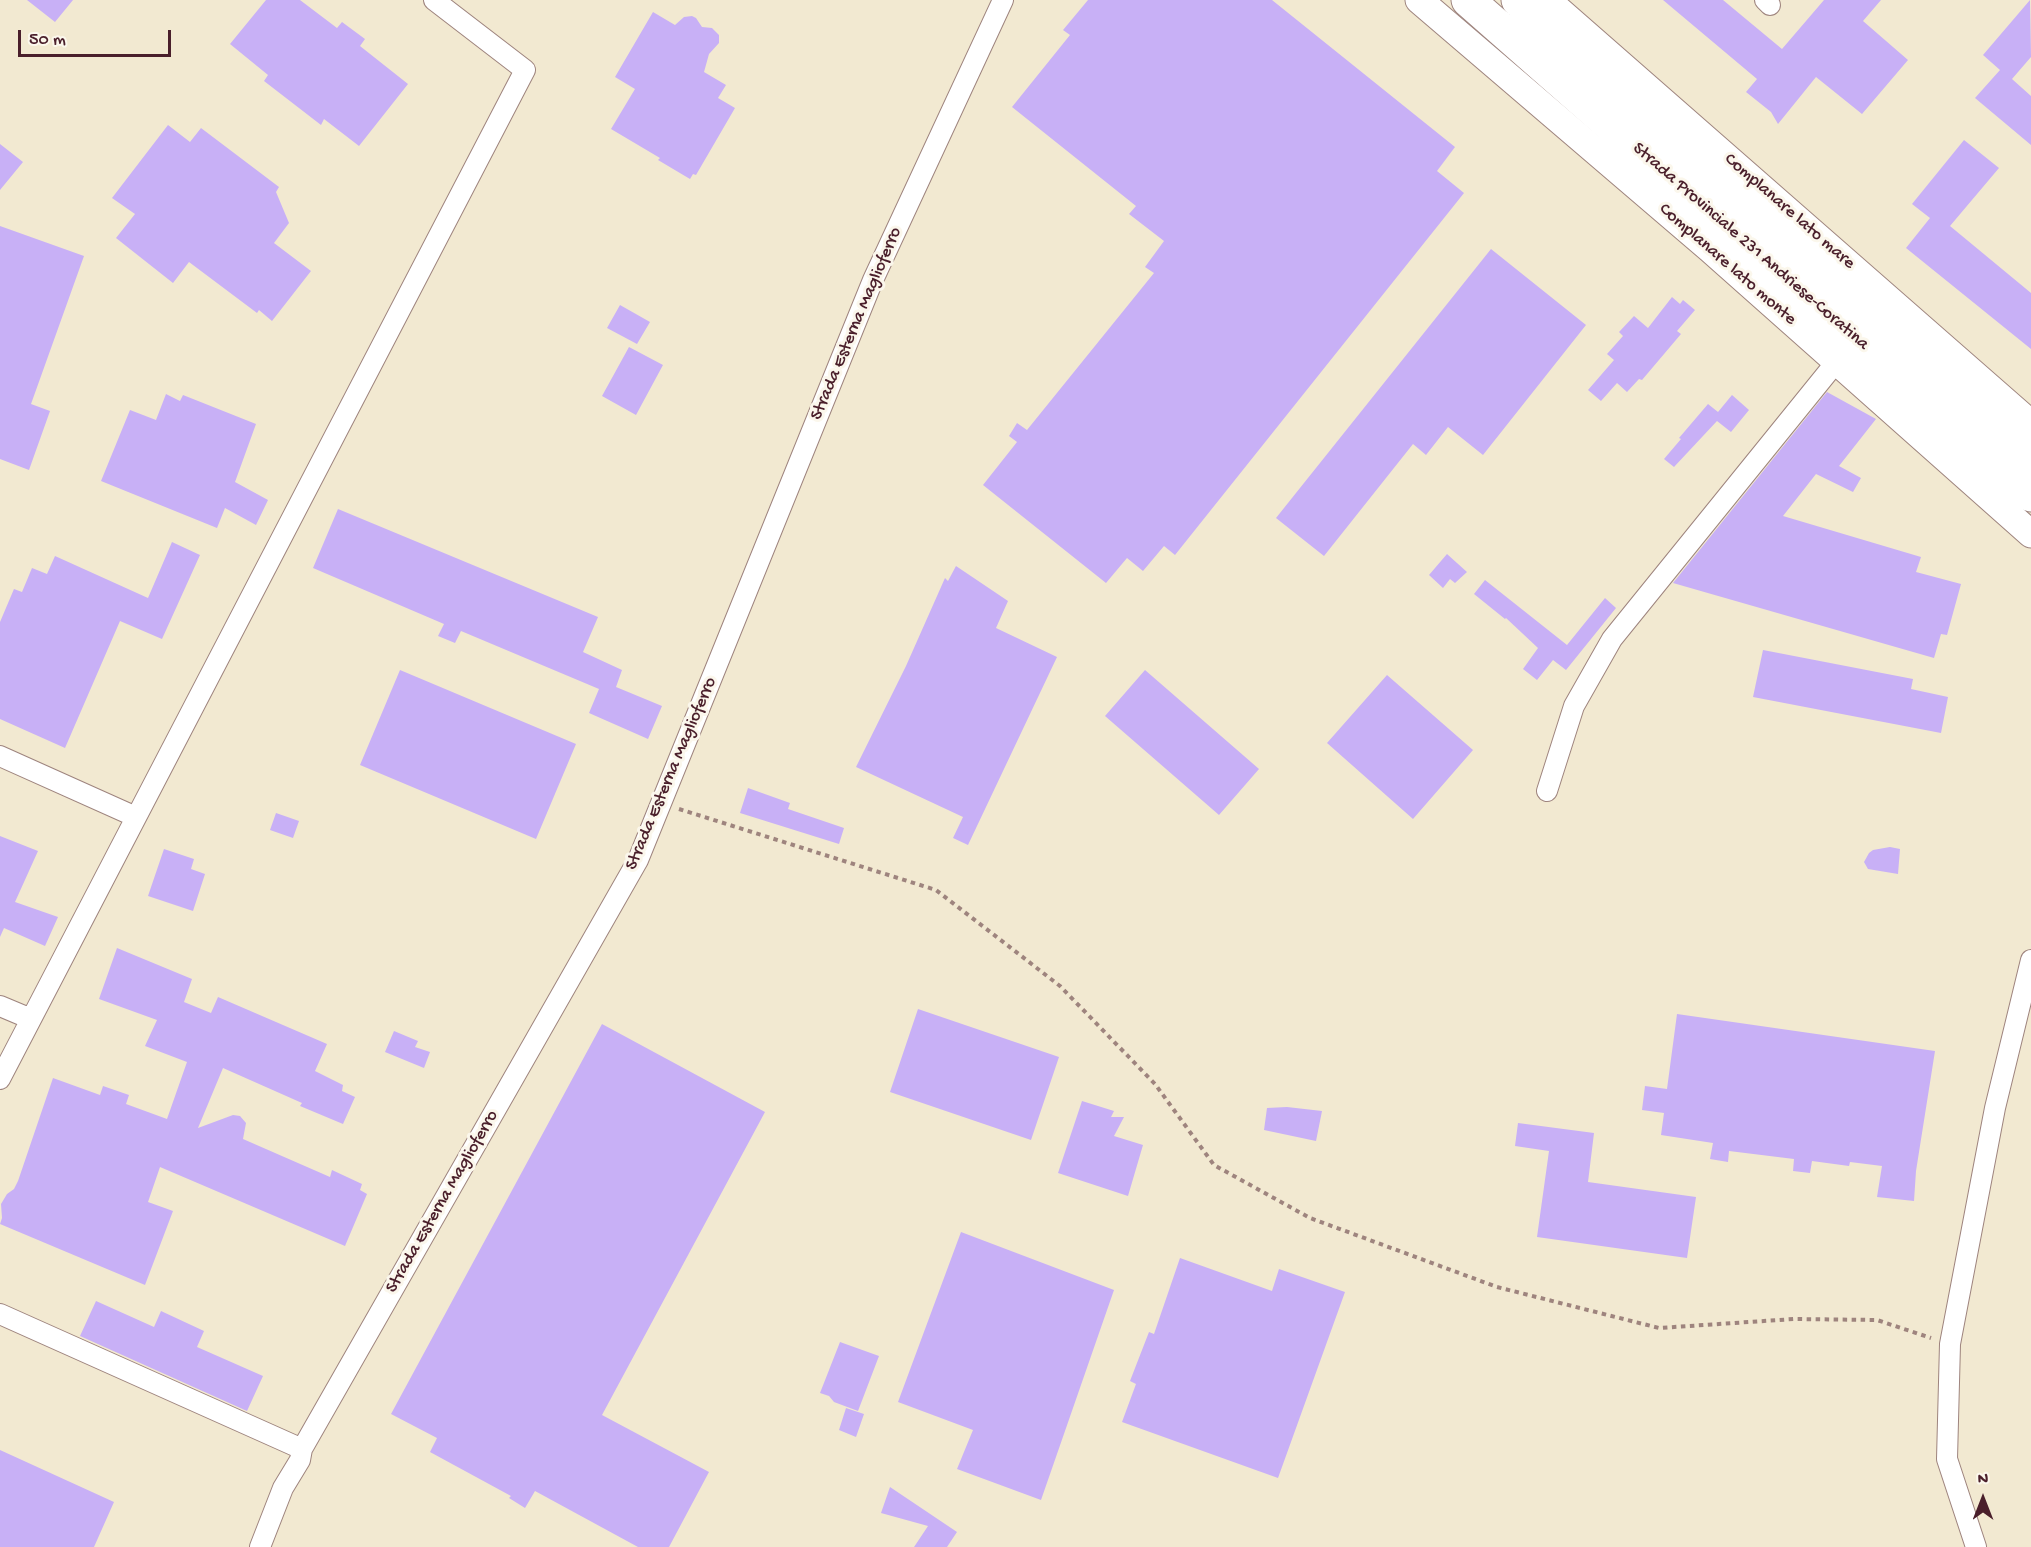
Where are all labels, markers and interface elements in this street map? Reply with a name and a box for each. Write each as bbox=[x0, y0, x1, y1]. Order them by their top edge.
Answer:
scale bar bbox=[21, 18, 174, 56]
text: 50 m bbox=[29, 30, 66, 51]
street label: Strada Provinciale 231 Andriese-Coratina bbox=[1627, 138, 1873, 356]
street label: Complanare lato mare bbox=[1719, 149, 1859, 275]
street label: Complanare lato monte bbox=[1654, 199, 1800, 331]
street label: Strada Esterna Maglioferro bbox=[807, 224, 907, 424]
street label: Strada Esterna Maglioferro bbox=[622, 674, 722, 874]
street label: Strada Esterna Maglioferro bbox=[382, 1107, 504, 1297]
north arrow bbox=[1953, 1469, 2013, 1529]
text: N bbox=[1978, 1471, 1988, 1490]

